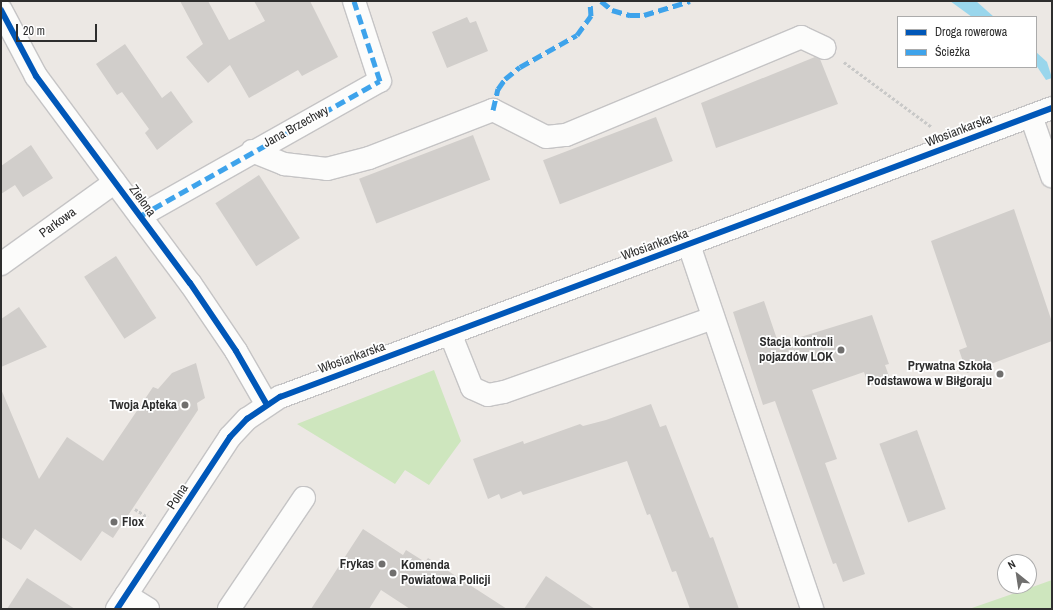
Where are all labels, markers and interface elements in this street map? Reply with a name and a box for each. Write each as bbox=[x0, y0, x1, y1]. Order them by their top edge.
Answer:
scale bar bbox=[18, 16, 99, 42]
legend bbox=[897, 16, 1037, 68]
text: 20 m bbox=[23, 23, 45, 39]
text: Droga rowerowa bbox=[935, 24, 1007, 40]
text: Ścieżka bbox=[935, 44, 970, 60]
street label: Jana Brzechwy bbox=[261, 103, 331, 151]
street label: Włosiankarska bbox=[924, 111, 994, 151]
street label: Zielona bbox=[125, 182, 159, 220]
street label: Parkowa bbox=[37, 205, 79, 241]
street label: Włosiankarska bbox=[619, 226, 691, 264]
place label: Stacja kontroli pojazdów LOK bbox=[759, 335, 833, 366]
street label: Włosiankarska bbox=[316, 339, 388, 377]
marker: Stacja kontroli pojazdów LOK bbox=[836, 345, 846, 355]
place label: Prywatna Szkoła Podstawowa w Biłgoraju bbox=[867, 359, 992, 390]
marker: Prywatna Szkoła Podstawowa w Biłgoraju bbox=[995, 369, 1005, 379]
place label: Twoja Apteka bbox=[109, 397, 177, 413]
marker: Twoja Apteka bbox=[180, 400, 190, 410]
street label: Polna bbox=[164, 481, 192, 513]
place label: Flox bbox=[122, 514, 144, 530]
marker: Flox bbox=[109, 517, 119, 527]
north arrow bbox=[997, 554, 1037, 594]
place label: Frykas bbox=[340, 556, 374, 572]
text: N bbox=[1005, 557, 1018, 572]
place label: Komenda Powiatowa Policji bbox=[401, 558, 490, 589]
marker: Frykas bbox=[377, 559, 387, 569]
marker: Komenda Powiatowa Policji bbox=[388, 568, 398, 578]

